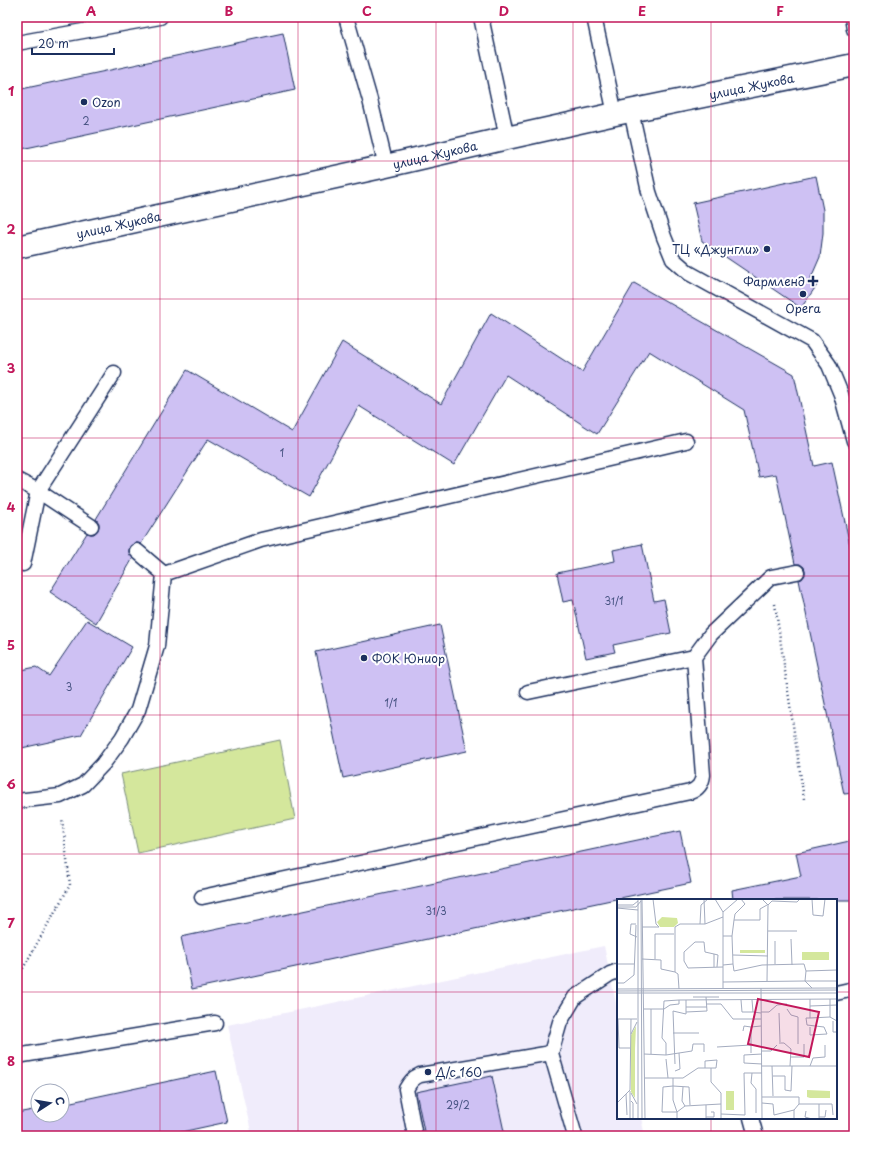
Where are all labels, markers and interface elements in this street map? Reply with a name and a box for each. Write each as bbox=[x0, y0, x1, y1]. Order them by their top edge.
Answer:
text: A bbox=[86, 1, 96, 20]
text: B bbox=[225, 1, 234, 20]
text: C bbox=[362, 1, 372, 20]
text: D bbox=[499, 1, 509, 20]
text: E bbox=[638, 1, 646, 20]
text: F bbox=[776, 1, 784, 20]
scale bar bbox=[32, 30, 114, 56]
text: 20 m bbox=[38, 34, 69, 52]
street label: улица Жукова bbox=[708, 68, 796, 103]
text: 1 bbox=[8, 81, 14, 100]
place label: Ozon bbox=[92, 93, 121, 111]
marker: Ozon bbox=[79, 97, 89, 107]
house number: 2 bbox=[82, 113, 90, 128]
street label: улица Жукова bbox=[391, 136, 479, 173]
street label: улица Жукова bbox=[75, 207, 163, 243]
text: 2 bbox=[6, 219, 16, 238]
place label: ТЦ «Джунгли» bbox=[672, 240, 759, 258]
marker: ТЦ «Джунгли» bbox=[762, 244, 772, 254]
place label: Фармленд bbox=[743, 272, 805, 290]
marker: Фармленд bbox=[808, 276, 818, 286]
marker: Opera bbox=[798, 289, 808, 299]
place label: Opera bbox=[785, 299, 821, 317]
text: 3 bbox=[7, 358, 16, 377]
house number: 1 bbox=[280, 445, 284, 460]
text: 4 bbox=[7, 497, 16, 516]
house number: 31/1 bbox=[604, 593, 624, 608]
text: 5 bbox=[7, 635, 15, 654]
place label: ФОК Юниор bbox=[372, 649, 445, 667]
marker: ФОК Юниор bbox=[359, 653, 369, 663]
house number: 3 bbox=[66, 679, 72, 694]
house number: 1/1 bbox=[384, 695, 398, 710]
text: 6 bbox=[6, 774, 16, 793]
inset map bbox=[617, 899, 837, 1119]
house number: 31/3 bbox=[425, 903, 447, 918]
text: 7 bbox=[7, 913, 15, 932]
text: 8 bbox=[7, 1051, 15, 1070]
place label: Д/с 160 bbox=[435, 1063, 482, 1081]
marker: Д/с 160 bbox=[423, 1067, 433, 1077]
north arrow bbox=[30, 1083, 70, 1123]
text: С bbox=[51, 1095, 69, 1107]
house number: 29/2 bbox=[446, 1097, 470, 1112]

